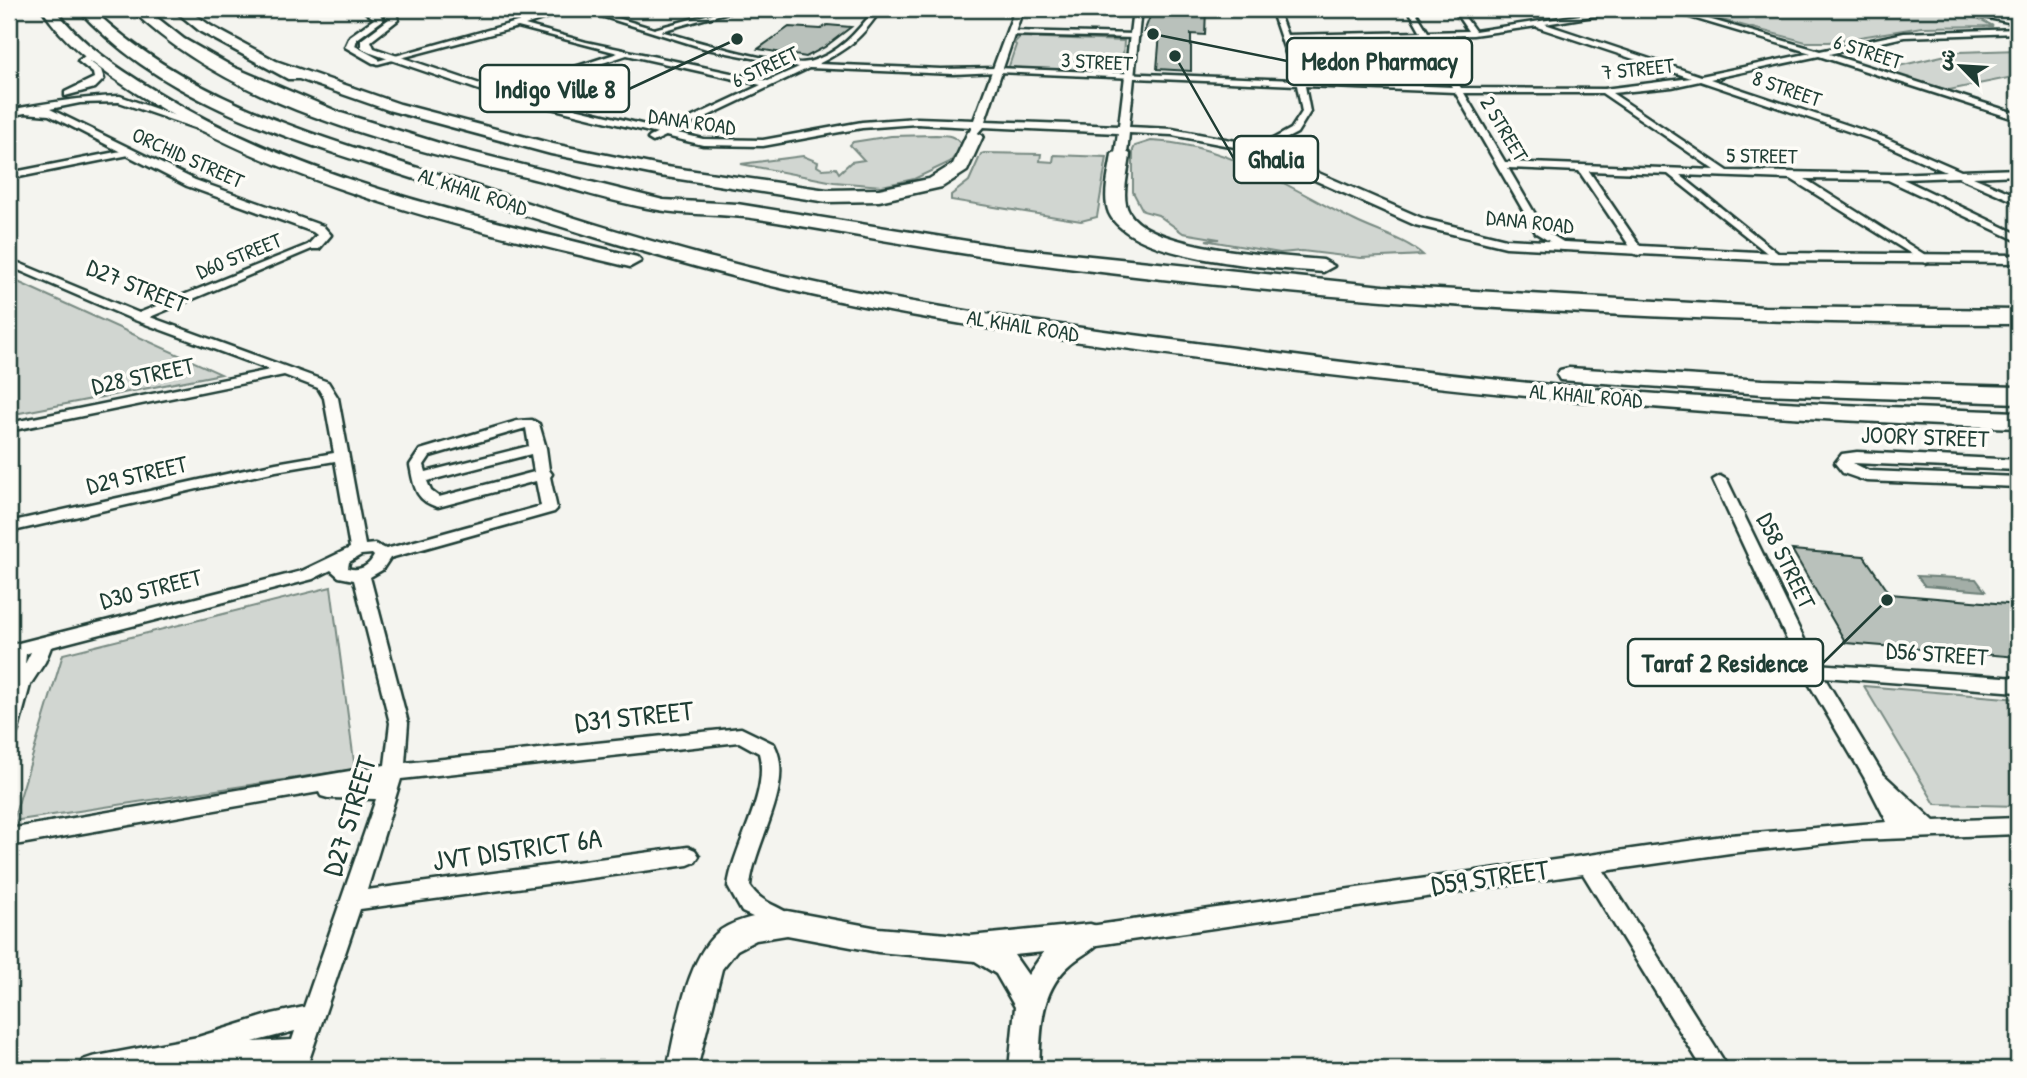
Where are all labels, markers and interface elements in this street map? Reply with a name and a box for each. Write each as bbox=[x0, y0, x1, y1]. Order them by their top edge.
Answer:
street label: 6 STREET bbox=[1830, 27, 1907, 77]
north arrow bbox=[1926, 32, 1996, 102]
street label: 6 STREET bbox=[727, 38, 804, 95]
callout: Medon Pharmacy bbox=[1287, 38, 1472, 85]
text: Medon Pharmacy bbox=[1302, 43, 1458, 79]
text: ش bbox=[1929, 44, 1962, 74]
street label: 3 STREET bbox=[1060, 45, 1135, 78]
street label: 7 STREET bbox=[1600, 50, 1677, 87]
street label: 8 STREET bbox=[1749, 63, 1827, 114]
callout: Indigo Ville 8 bbox=[480, 65, 629, 112]
text: Indigo Ville 8 bbox=[494, 71, 616, 107]
street label: 2 STREET bbox=[1473, 90, 1536, 168]
street label: DANA ROAD bbox=[647, 101, 738, 142]
street label: ORCHID STREET bbox=[128, 120, 250, 196]
callout: Ghalia bbox=[1234, 136, 1318, 183]
street label: 5 STREET bbox=[1726, 140, 1799, 171]
text: Ghalia bbox=[1248, 141, 1305, 176]
street label: AL KHAIL ROAD bbox=[415, 160, 531, 223]
street label: DANA ROAD bbox=[1485, 202, 1575, 241]
street label: D60 STREET bbox=[192, 225, 287, 286]
street label: D27 STREET bbox=[82, 250, 193, 320]
street label: AL KHAIL ROAD bbox=[965, 302, 1081, 349]
street label: D28 STREET bbox=[89, 348, 198, 401]
street label: AL KHAIL ROAD bbox=[1529, 376, 1644, 415]
street label: JOORY STREET bbox=[1860, 418, 1990, 454]
street label: D29 STREET bbox=[83, 447, 191, 501]
street label: D58 STREET bbox=[1750, 507, 1824, 615]
street label: D30 STREET bbox=[96, 560, 206, 616]
street label: D56 STREET bbox=[1885, 633, 1990, 673]
callout: Taraf 2 Residence bbox=[1628, 639, 1823, 686]
text: Taraf 2 Residence bbox=[1641, 645, 1809, 680]
street label: D31 STREET bbox=[573, 691, 696, 741]
street label: D27 STREET bbox=[313, 751, 385, 880]
street label: JVT DISTRICT 6A bbox=[430, 818, 604, 880]
street label: D59 STREET bbox=[1429, 850, 1552, 904]

